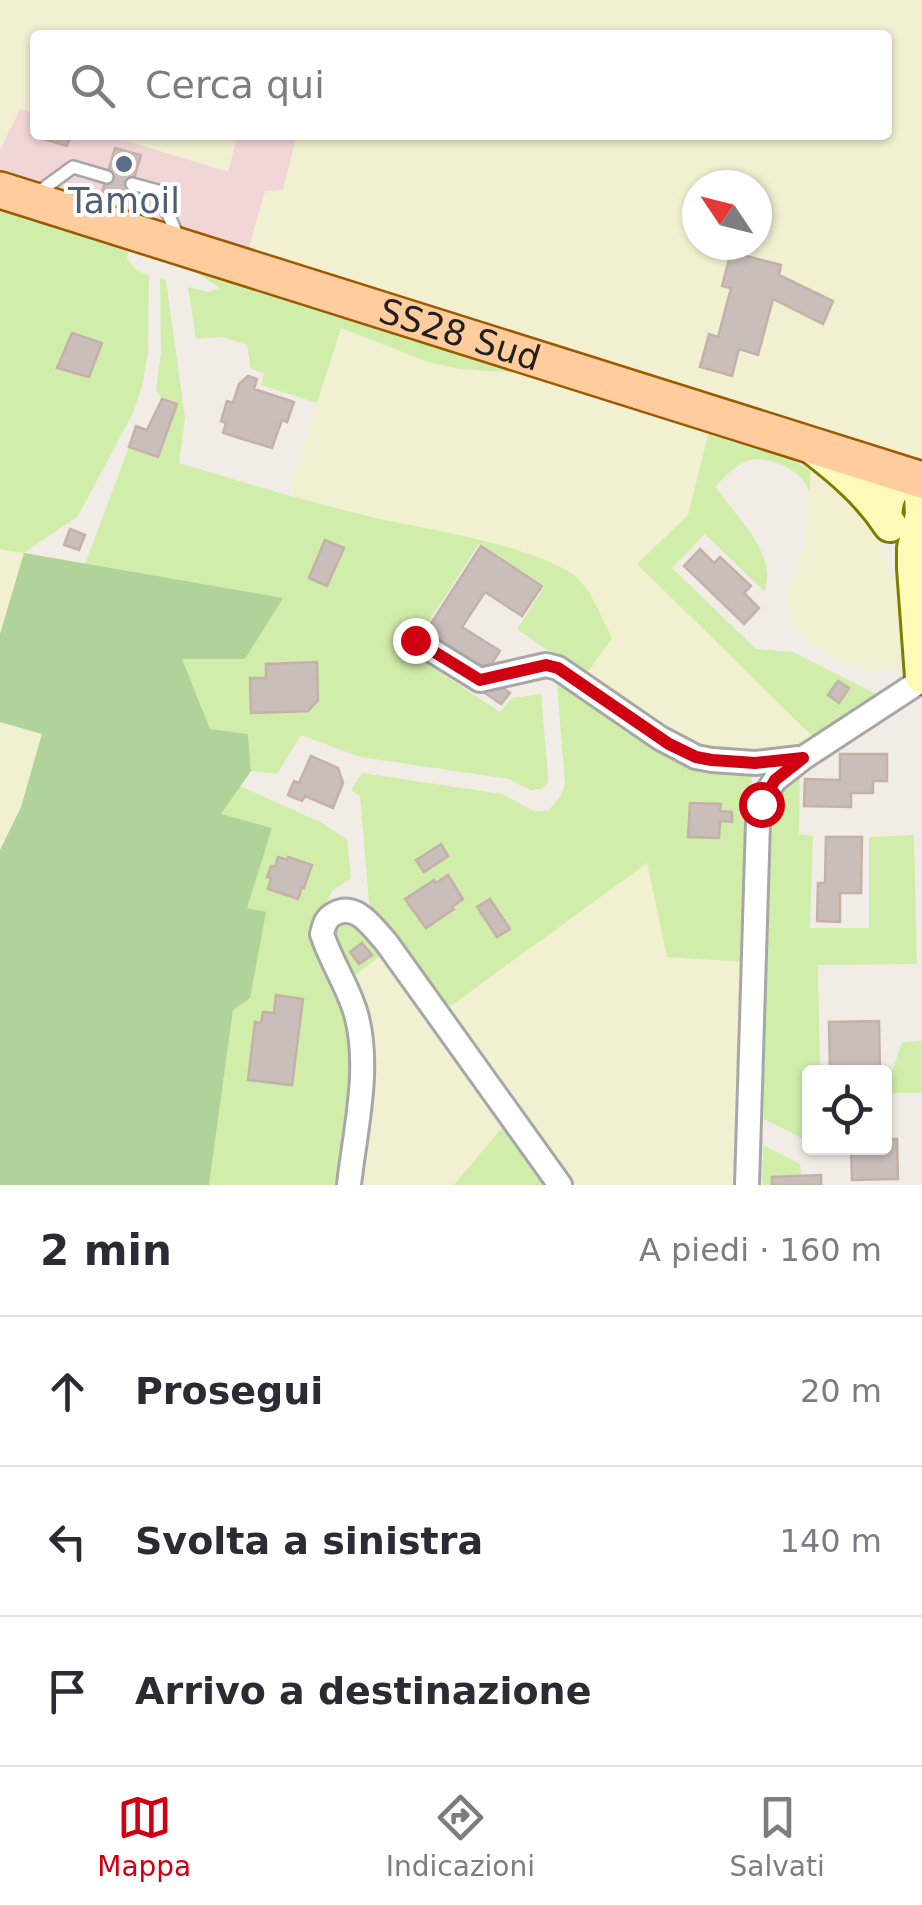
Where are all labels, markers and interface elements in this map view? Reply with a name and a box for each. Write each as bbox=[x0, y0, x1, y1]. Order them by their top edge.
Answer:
search box bbox=[30, 30, 892, 140]
icon: search bbox=[65, 58, 120, 113]
text: Cerca qui bbox=[145, 63, 325, 107]
marker: Tamoil bbox=[113, 153, 135, 175]
north arrow bbox=[682, 170, 772, 260]
place label: Tamoil bbox=[67, 181, 180, 221]
street label: SS28 Sud bbox=[374, 291, 545, 379]
route end bbox=[393, 618, 439, 664]
route start bbox=[739, 782, 785, 828]
map controls bbox=[802, 1065, 892, 1155]
button: locate bbox=[802, 1065, 892, 1155]
text: 2 min bbox=[40, 1226, 172, 1275]
text: A piedi · 160 m bbox=[639, 1231, 882, 1269]
icon: ahead bbox=[40, 1364, 95, 1419]
text: Prosegui bbox=[135, 1369, 323, 1413]
text: 20 m bbox=[800, 1372, 882, 1410]
icon: left bbox=[40, 1514, 95, 1569]
text: Svolta a sinistra bbox=[135, 1519, 483, 1563]
text: 140 m bbox=[780, 1522, 882, 1560]
icon: arrive bbox=[40, 1664, 95, 1719]
text: Arrivo a destinazione bbox=[135, 1669, 591, 1713]
tab: Mappa bbox=[97, 1790, 191, 1883]
tab: Indicazioni bbox=[386, 1790, 535, 1883]
tab: Salvati bbox=[730, 1790, 825, 1883]

